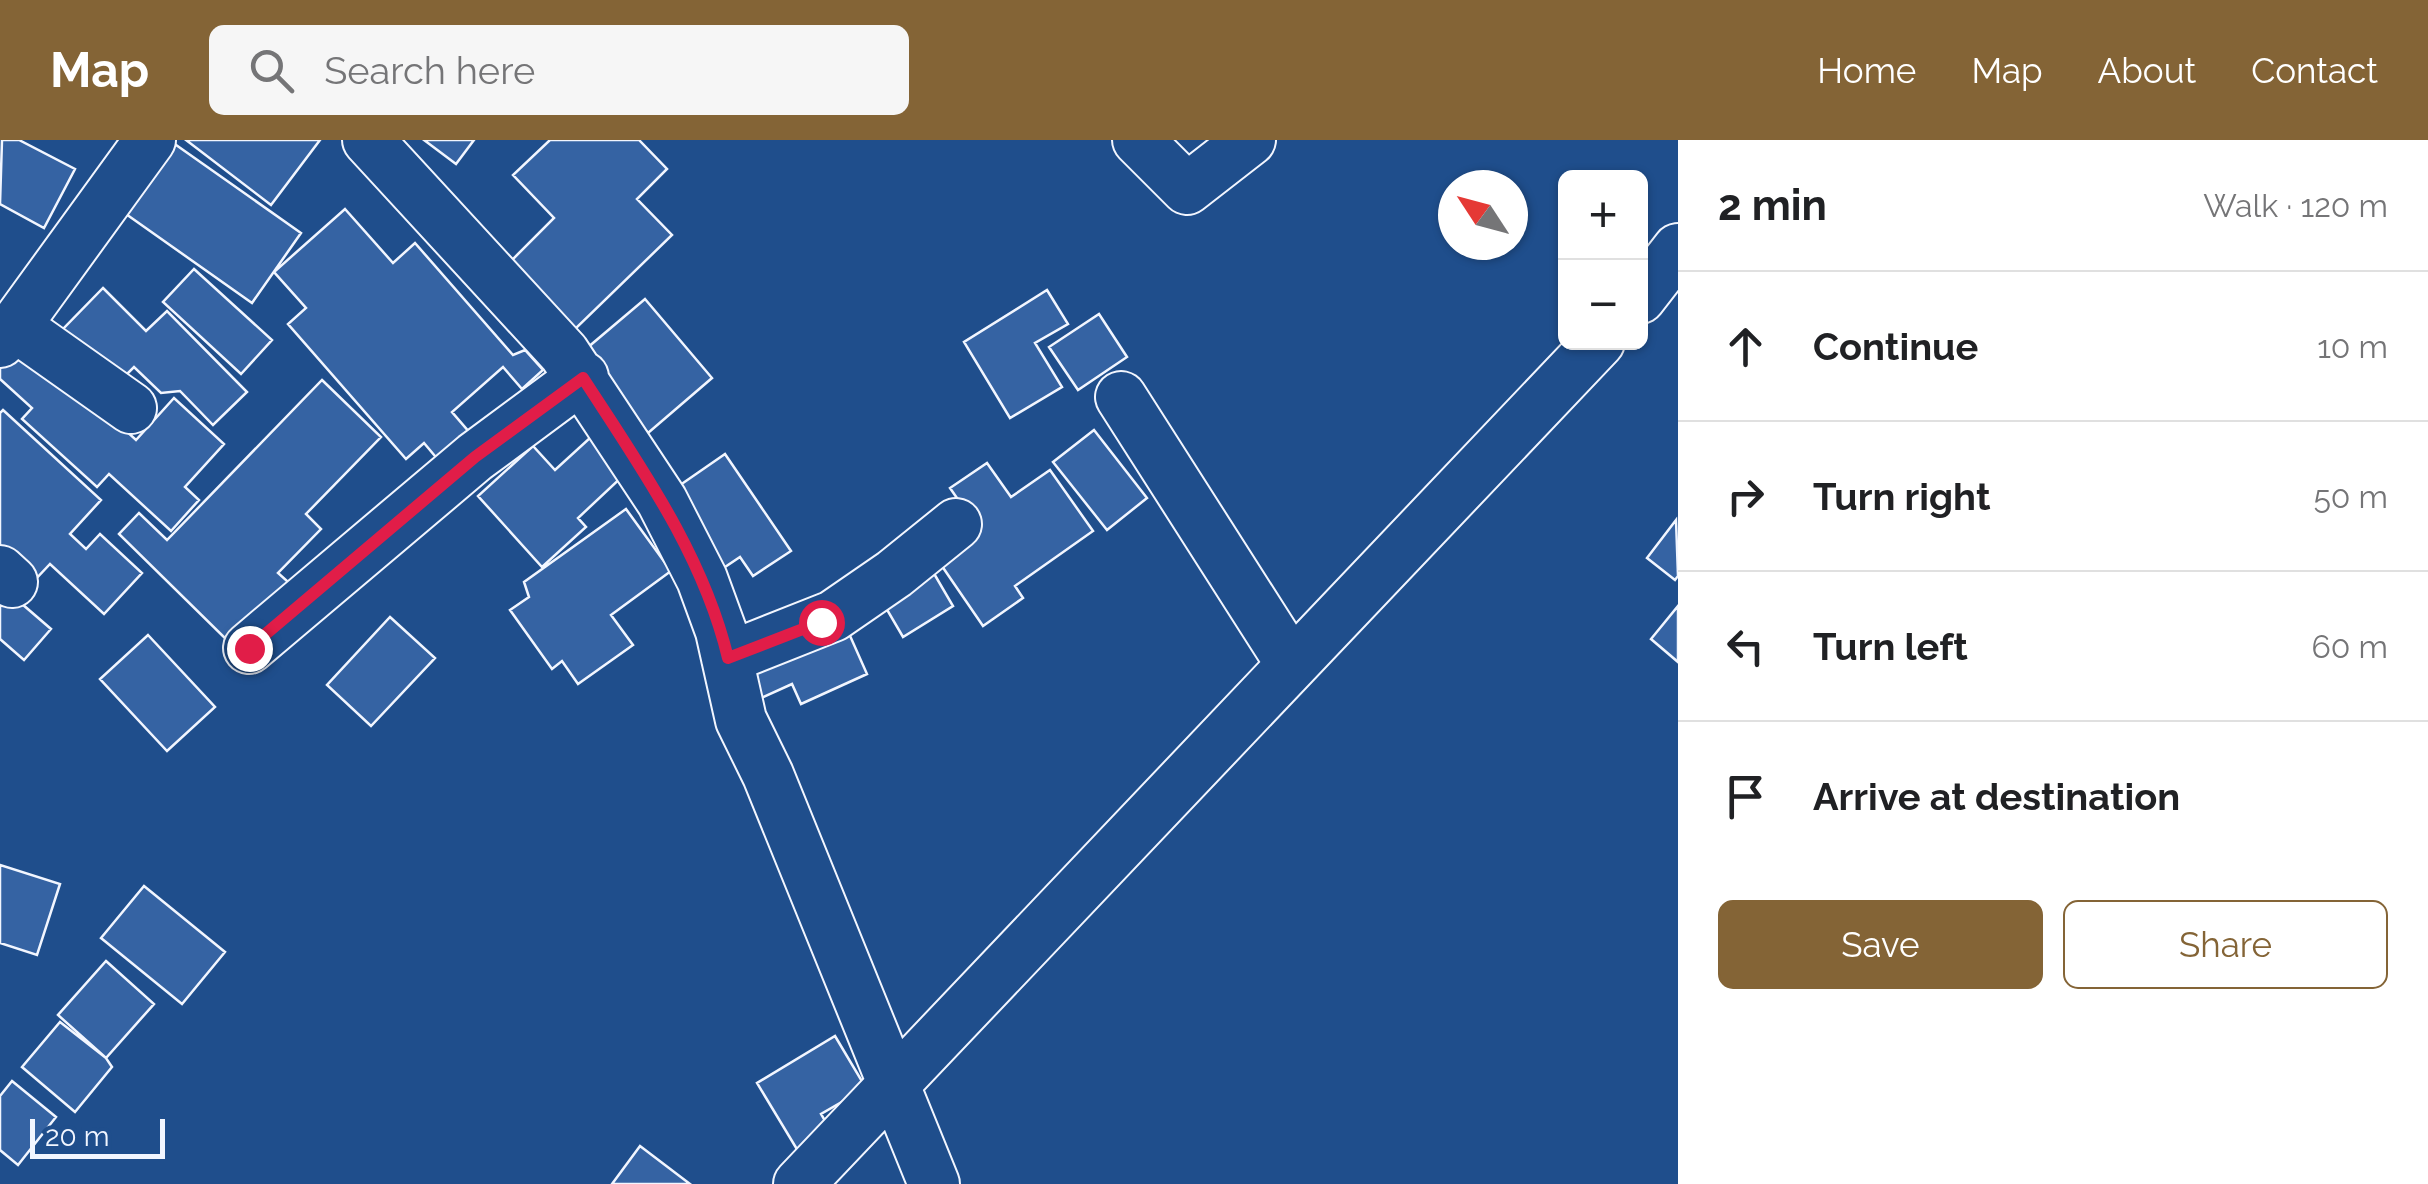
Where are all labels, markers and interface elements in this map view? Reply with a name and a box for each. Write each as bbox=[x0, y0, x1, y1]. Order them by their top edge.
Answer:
search box bbox=[209, 25, 909, 115]
text: Map bbox=[50, 42, 149, 98]
icon: search bbox=[244, 43, 299, 98]
text: Search here bbox=[324, 48, 535, 93]
text: Home bbox=[1817, 50, 1916, 91]
text: Map bbox=[1971, 50, 2043, 91]
text: About bbox=[2098, 50, 2196, 91]
text: Contact bbox=[2251, 50, 2378, 91]
north arrow bbox=[1438, 170, 1528, 260]
map controls bbox=[1558, 170, 1648, 350]
button: + bbox=[1558, 170, 1648, 260]
text: 2 min bbox=[1718, 181, 1827, 230]
text: Walk · 120 m bbox=[2203, 187, 2388, 224]
button: − bbox=[1558, 260, 1648, 350]
icon: ahead bbox=[1718, 319, 1773, 374]
text: Continue bbox=[1813, 324, 1978, 369]
text: 10 m bbox=[2317, 328, 2388, 365]
icon: right bbox=[1718, 469, 1773, 524]
text: Turn right bbox=[1813, 474, 1990, 519]
text: 50 m bbox=[2313, 478, 2388, 515]
route start bbox=[799, 600, 845, 646]
icon: left bbox=[1718, 619, 1773, 674]
text: Turn left bbox=[1813, 624, 1968, 669]
route end bbox=[227, 626, 273, 672]
text: 60 m bbox=[2312, 628, 2388, 665]
icon: arrive bbox=[1718, 769, 1773, 824]
text: Arrive at destination bbox=[1813, 774, 2180, 819]
button: Save bbox=[1718, 900, 2043, 989]
button: Share bbox=[2063, 900, 2388, 989]
scale bar bbox=[30, 1114, 165, 1158]
text: 20 m bbox=[45, 1120, 110, 1153]

